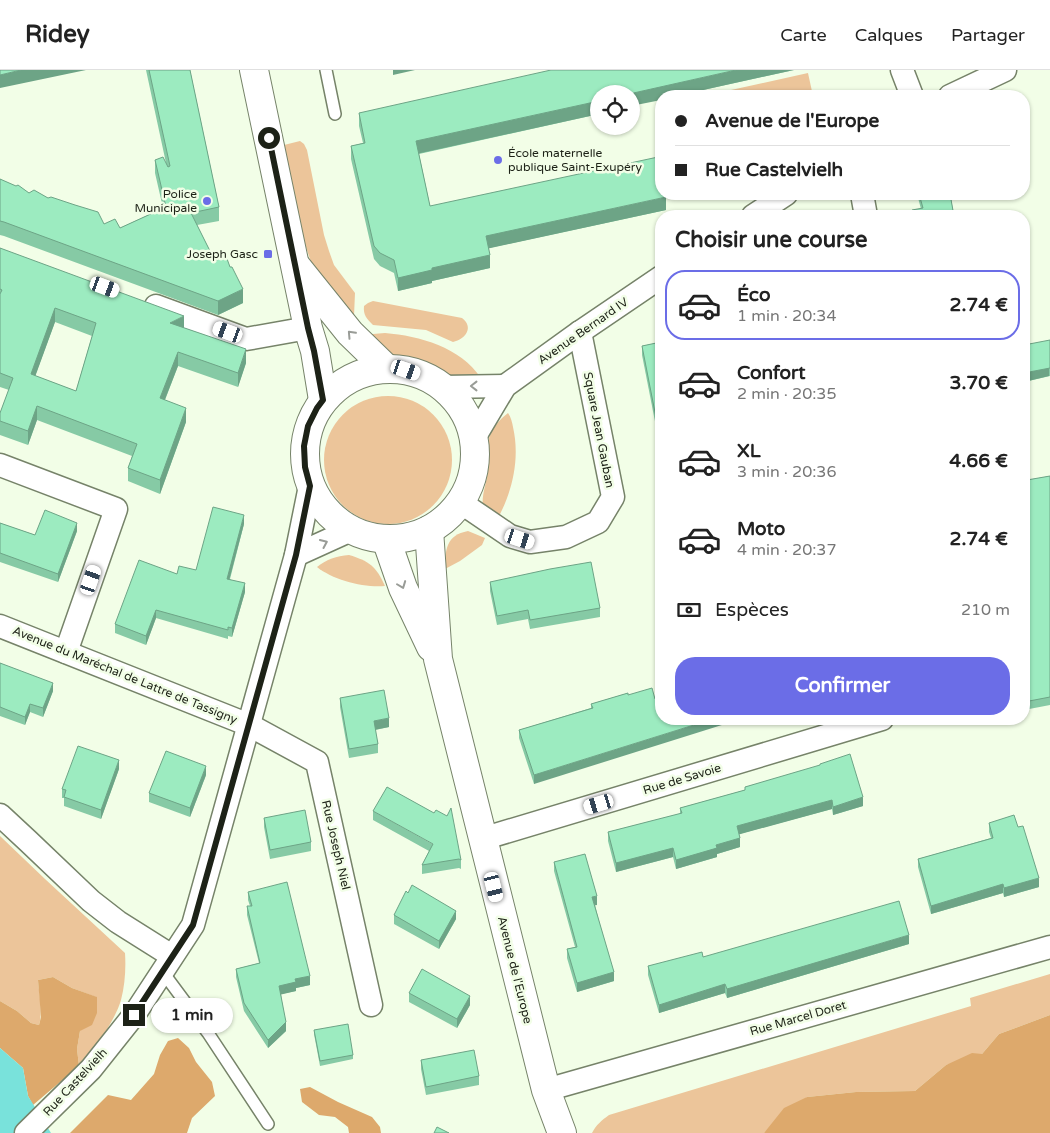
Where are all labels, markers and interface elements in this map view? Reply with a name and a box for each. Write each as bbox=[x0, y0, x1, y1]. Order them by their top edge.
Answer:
text: Ridey bbox=[25, 20, 90, 49]
text: Carte bbox=[780, 24, 827, 46]
text: Calques bbox=[855, 24, 923, 46]
text: Partager bbox=[951, 24, 1025, 46]
map controls bbox=[590, 85, 640, 135]
button: locate bbox=[590, 85, 640, 135]
text: Avenue de l'Europe bbox=[705, 110, 879, 132]
route start bbox=[258, 127, 280, 149]
place label: École maternelle publique Saint-Exupéry bbox=[508, 146, 642, 174]
marker: École maternelle publique Saint-Exupéry bbox=[492, 154, 504, 166]
text: Rue Castelvielh bbox=[705, 159, 843, 181]
place label: Police Municipale bbox=[134, 187, 197, 215]
marker: Police Municipale bbox=[201, 195, 213, 207]
text: Choisir une course bbox=[675, 227, 868, 253]
place label: Joseph Gasc bbox=[187, 247, 258, 261]
marker: Joseph Gasc bbox=[262, 248, 274, 260]
car bbox=[88, 275, 121, 299]
icon: car bbox=[677, 283, 722, 328]
text: Éco bbox=[737, 284, 770, 306]
street label: Avenue Bernard IV bbox=[535, 294, 631, 367]
text: 2.74 € bbox=[950, 294, 1008, 316]
text: 1 min · 20:34 bbox=[737, 306, 836, 326]
car bbox=[211, 320, 244, 344]
one-way arrow bbox=[348, 330, 357, 339]
car bbox=[389, 358, 422, 382]
icon: car bbox=[677, 361, 722, 406]
text: Confort bbox=[737, 362, 806, 384]
street label: Square Jean Gauban bbox=[581, 371, 617, 489]
text: 3.70 € bbox=[950, 372, 1008, 394]
one-way arrow bbox=[470, 381, 478, 392]
text: 2 min · 20:35 bbox=[737, 384, 836, 404]
icon: car bbox=[677, 439, 722, 484]
text: XL bbox=[737, 440, 761, 462]
text: 4.66 € bbox=[949, 450, 1008, 472]
text: 3 min · 20:36 bbox=[737, 462, 836, 482]
icon: car bbox=[677, 517, 722, 562]
text: Moto bbox=[737, 518, 785, 540]
car bbox=[503, 527, 536, 551]
text: 2.74 € bbox=[950, 528, 1008, 550]
one-way arrow bbox=[319, 538, 328, 549]
text: 4 min · 20:37 bbox=[737, 540, 836, 560]
car bbox=[79, 563, 102, 597]
one-way arrow bbox=[396, 580, 406, 589]
icon: cash bbox=[675, 596, 703, 624]
text: Espèces bbox=[715, 599, 789, 621]
text: 210 m bbox=[961, 600, 1010, 620]
street label: Avenue du Maréchal de Lattre de Tassigny bbox=[11, 623, 240, 727]
button: Confirmer bbox=[675, 657, 1010, 715]
street label: Rue de Savoie bbox=[641, 760, 723, 797]
car bbox=[582, 792, 615, 816]
street label: Rue Joseph Niel bbox=[319, 799, 353, 891]
car bbox=[483, 871, 504, 903]
street label: Avenue de l'Europe bbox=[495, 915, 535, 1025]
street label: Rue Marcel Doret bbox=[748, 997, 848, 1038]
callout: 1 min bbox=[152, 998, 234, 1032]
route end bbox=[123, 1004, 145, 1026]
text: 1 min bbox=[171, 1005, 213, 1025]
street label: Rue Castelvielh bbox=[40, 1045, 110, 1119]

